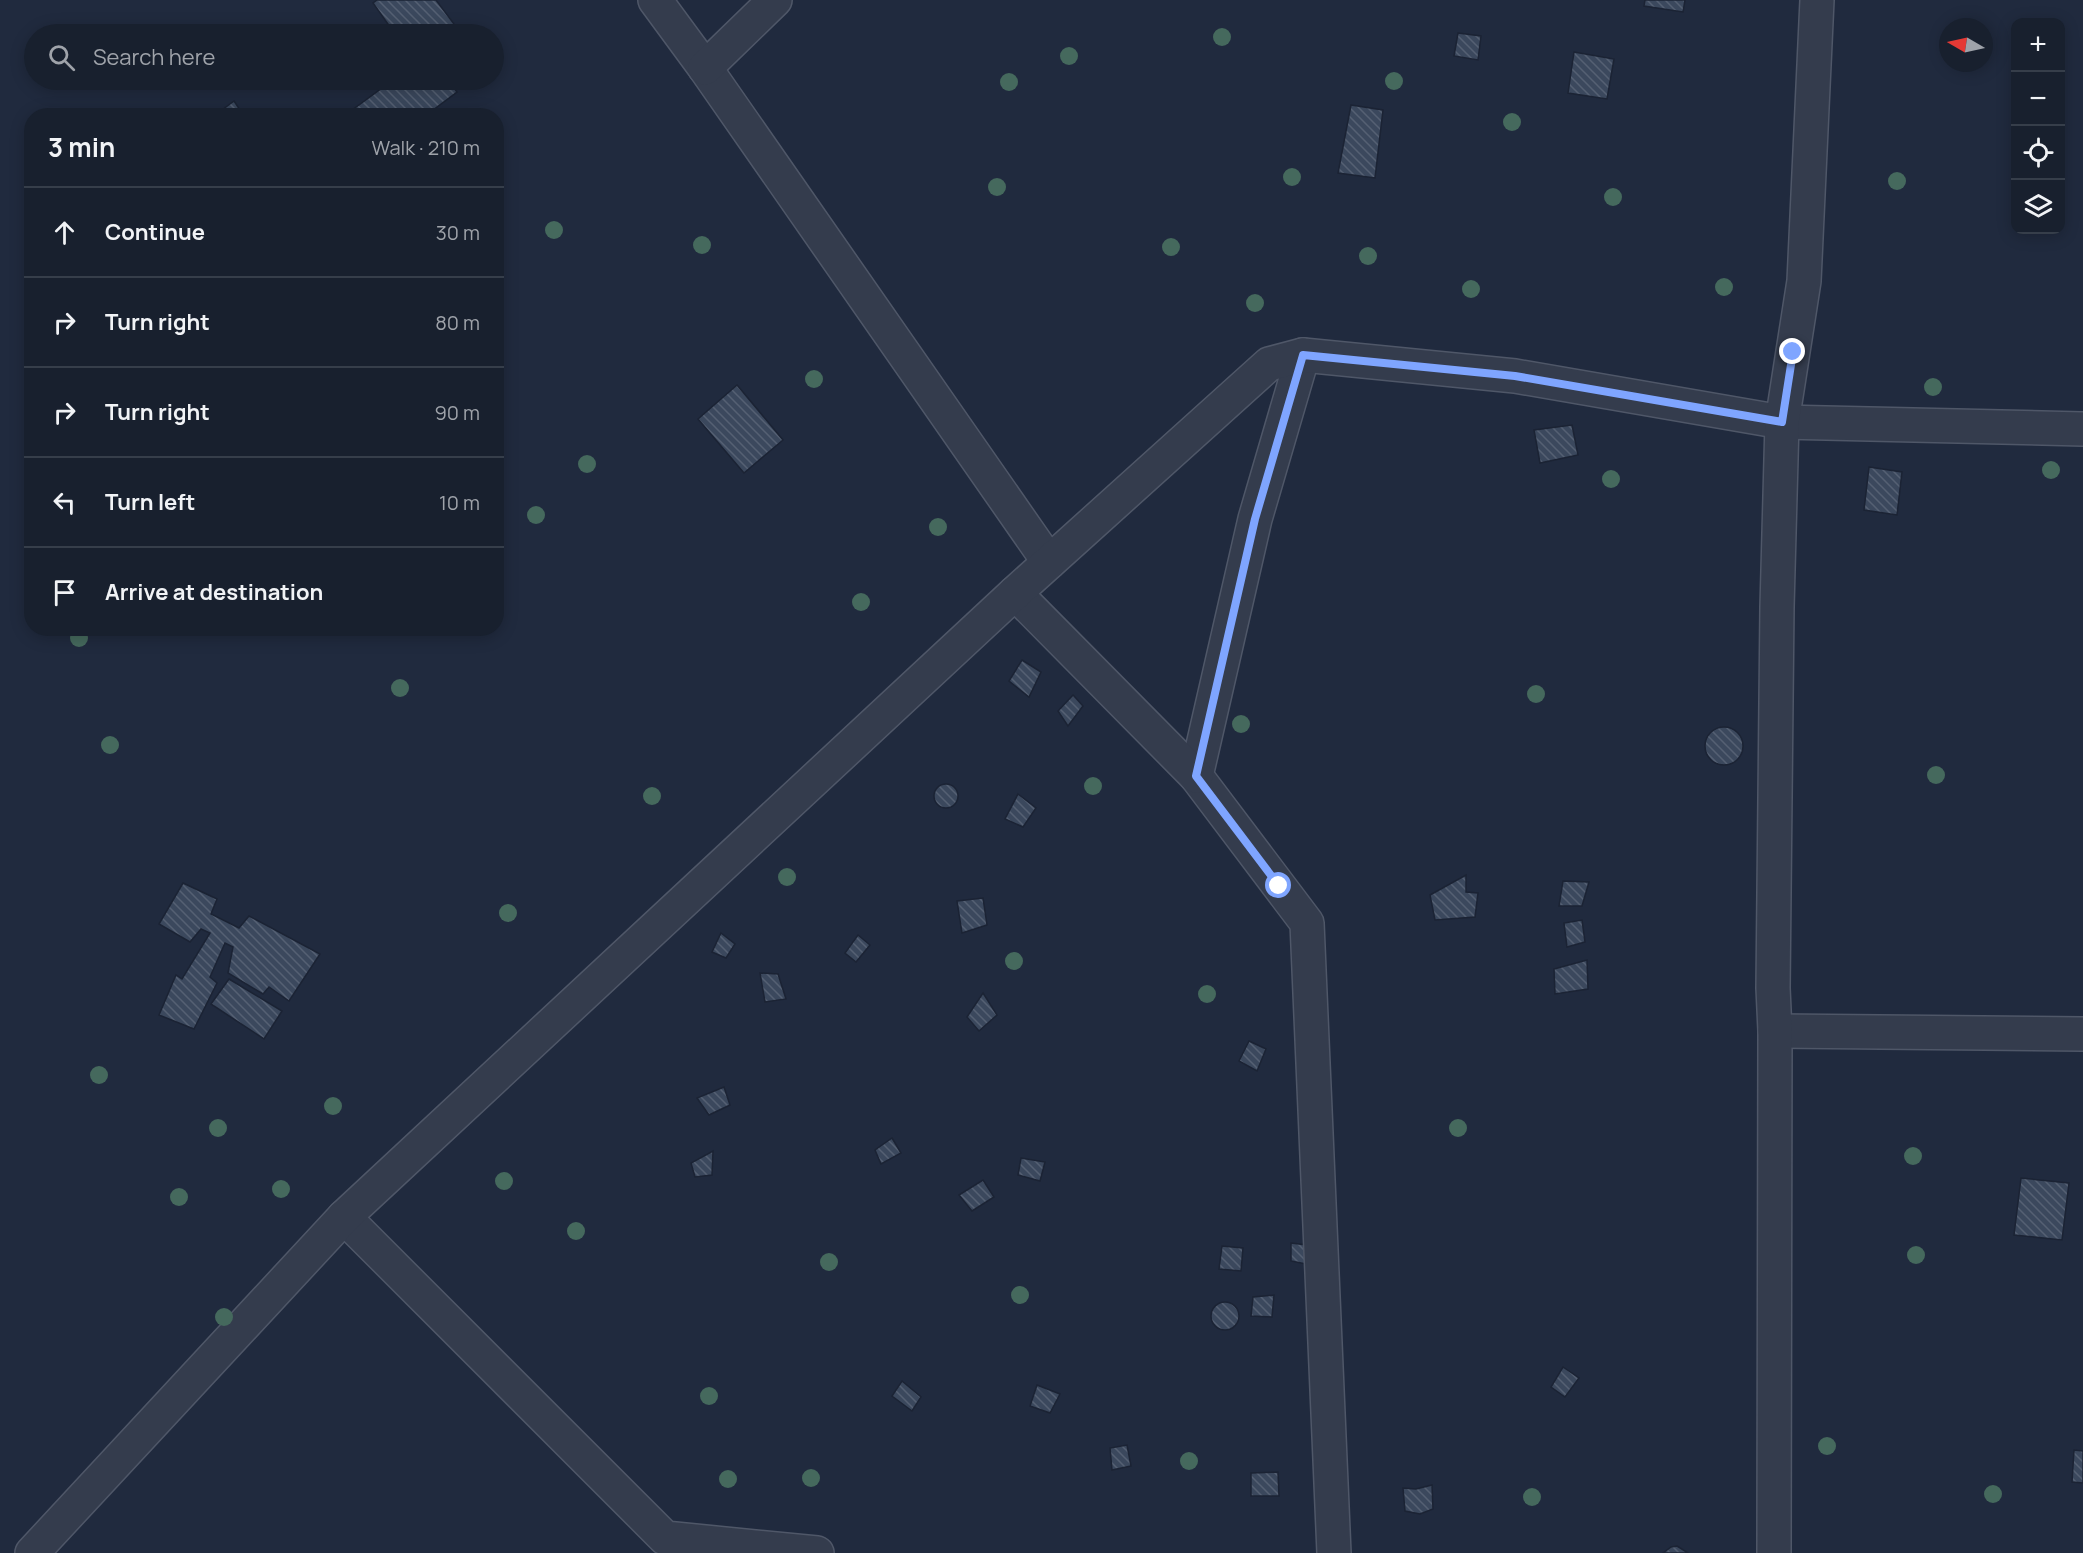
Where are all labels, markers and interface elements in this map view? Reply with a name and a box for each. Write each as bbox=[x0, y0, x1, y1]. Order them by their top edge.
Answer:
north arrow bbox=[1939, 18, 1993, 72]
map controls bbox=[2011, 18, 2065, 234]
button: + bbox=[2011, 18, 2065, 72]
search box bbox=[24, 24, 504, 90]
icon: search bbox=[45, 41, 78, 74]
text: Search here bbox=[93, 42, 215, 72]
button: − bbox=[2011, 72, 2065, 126]
button: locate bbox=[2011, 126, 2065, 180]
text: 3 min bbox=[48, 129, 115, 165]
text: Walk · 210 m bbox=[372, 134, 480, 161]
button: layers bbox=[2011, 180, 2065, 234]
icon: ahead bbox=[48, 216, 81, 249]
text: Continue bbox=[105, 217, 205, 247]
text: 30 m bbox=[436, 219, 480, 246]
icon: right bbox=[48, 306, 81, 339]
text: Turn right bbox=[105, 307, 210, 337]
text: 80 m bbox=[435, 309, 480, 336]
route end bbox=[1779, 338, 1805, 364]
icon: right bbox=[48, 396, 81, 429]
text: Turn right bbox=[105, 397, 210, 427]
text: 90 m bbox=[434, 399, 480, 426]
icon: left bbox=[48, 486, 81, 519]
text: Turn left bbox=[105, 487, 195, 517]
text: 10 m bbox=[439, 489, 480, 516]
icon: arrive bbox=[48, 576, 81, 609]
text: Arrive at destination bbox=[105, 577, 323, 607]
route start bbox=[1265, 872, 1291, 898]

